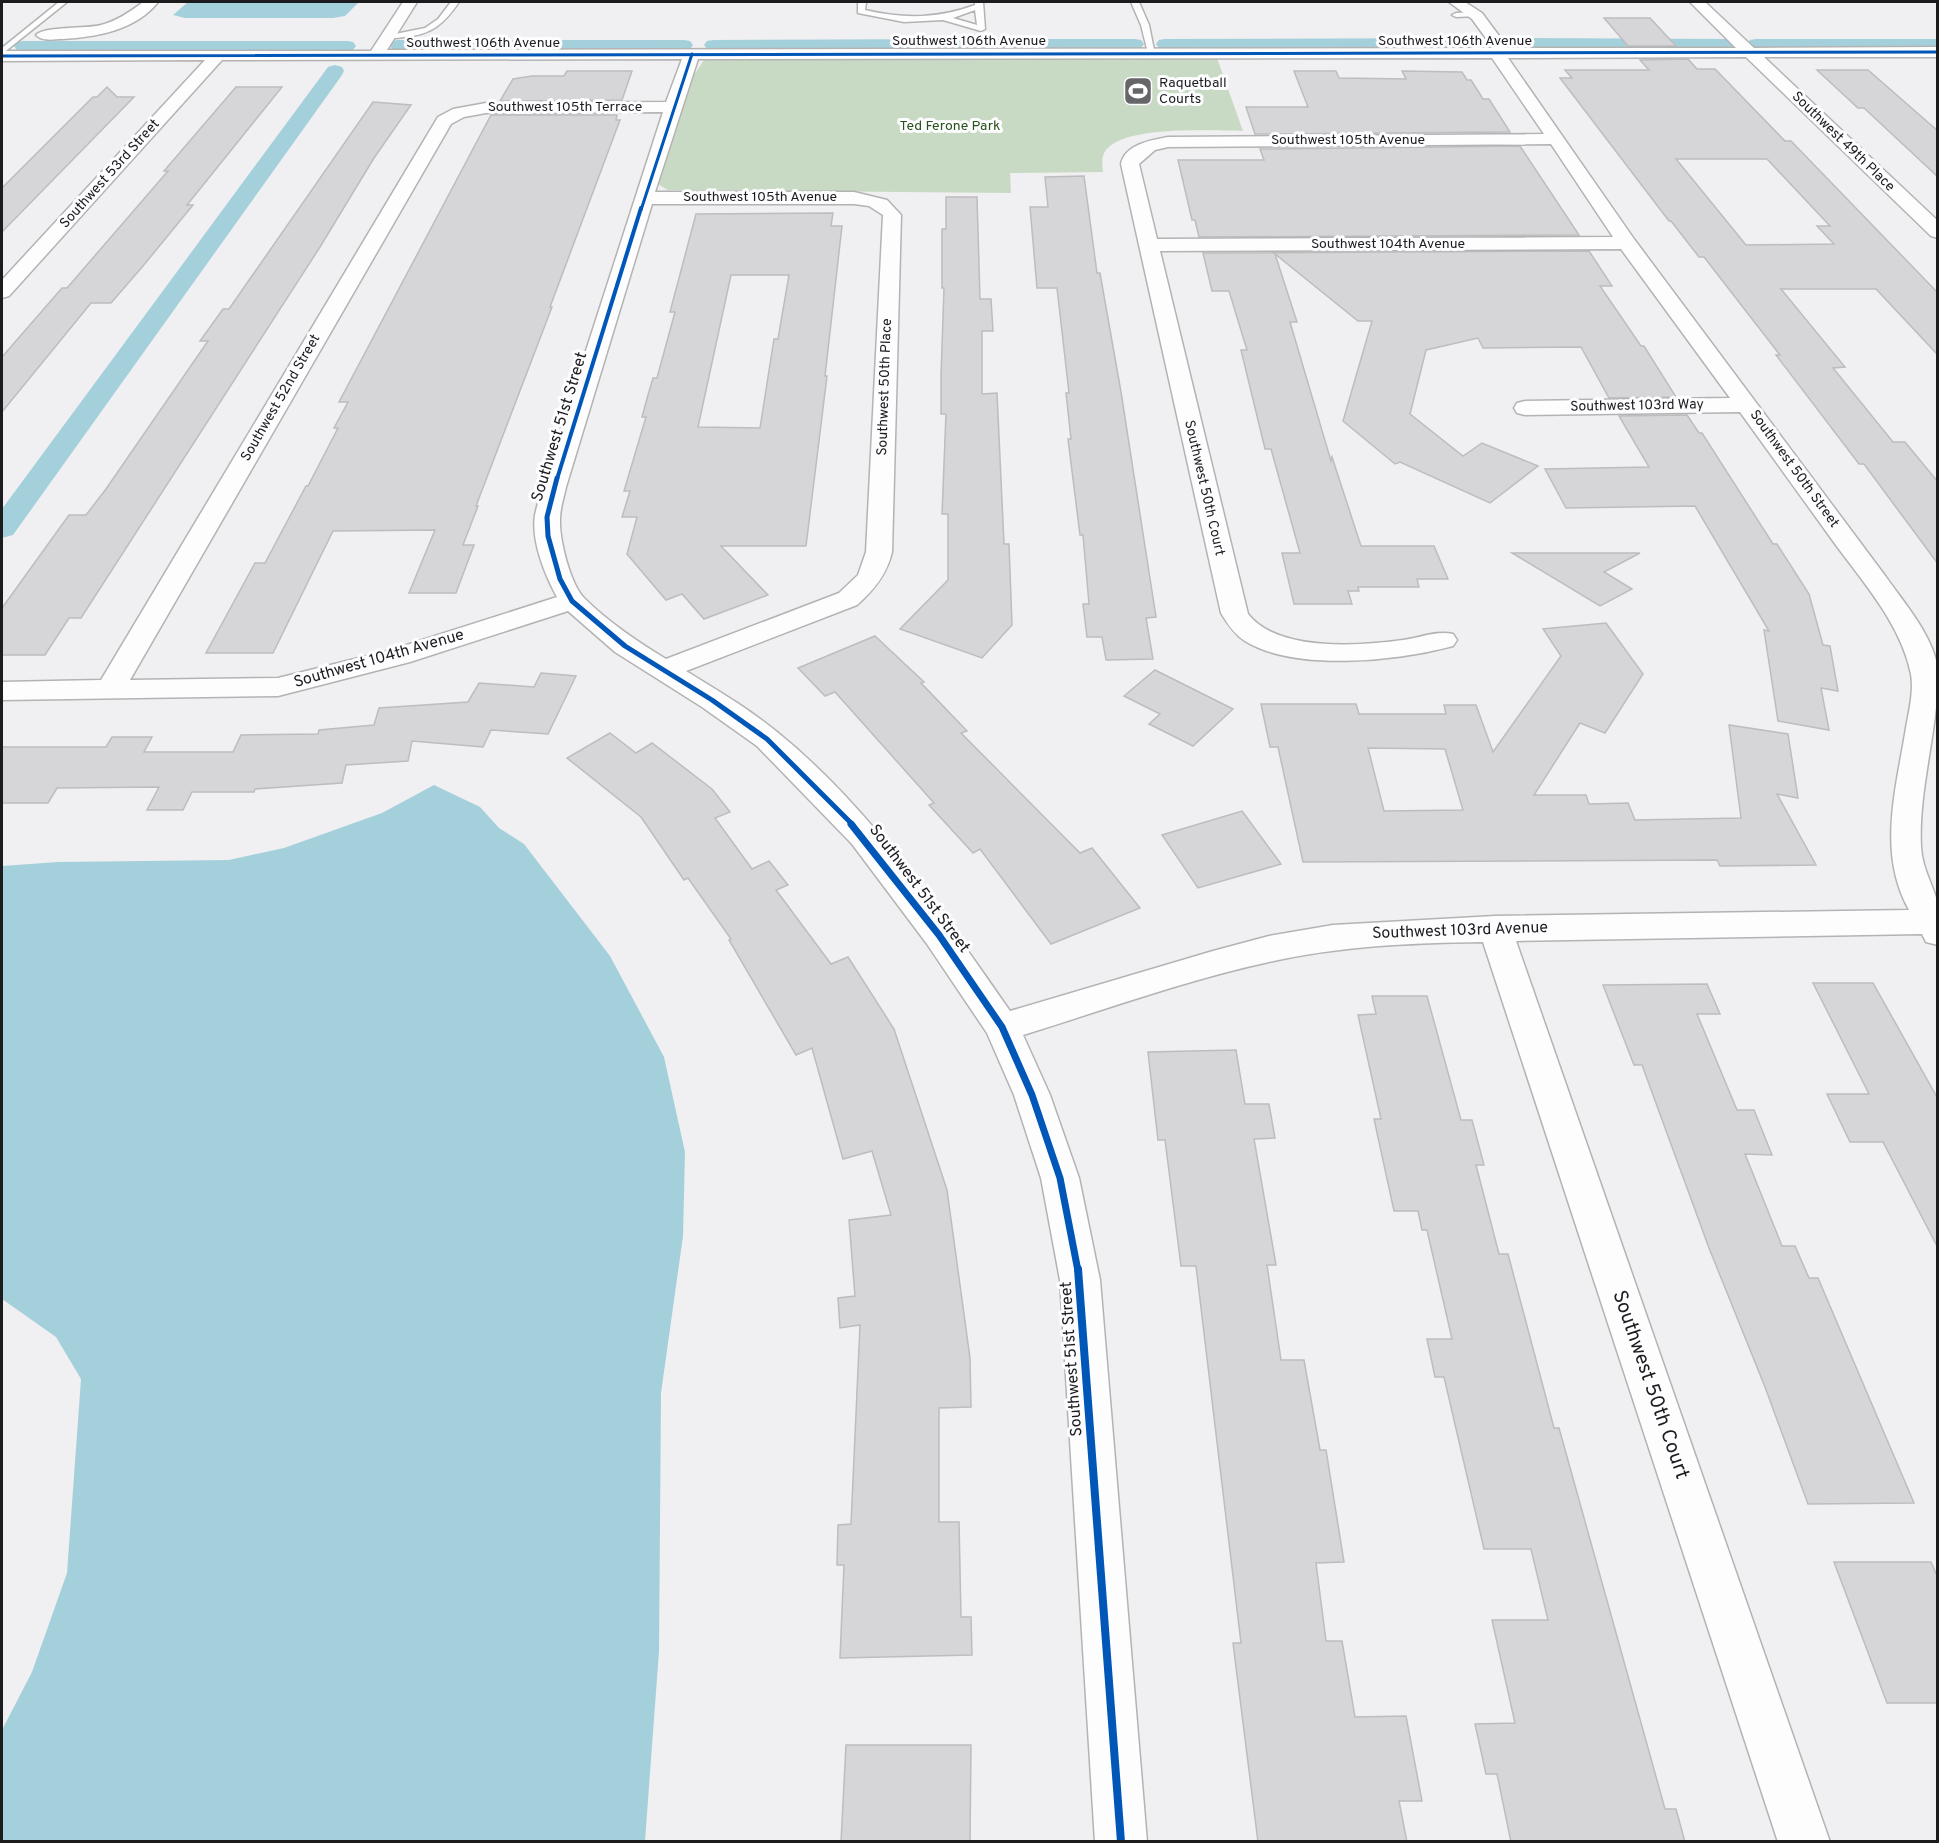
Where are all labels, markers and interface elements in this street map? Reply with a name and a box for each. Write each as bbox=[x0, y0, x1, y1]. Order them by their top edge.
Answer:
street label: Southwest 106th Avenue bbox=[892, 33, 1046, 50]
street label: Southwest 106th Avenue bbox=[1378, 33, 1532, 50]
street label: Southwest 106th Avenue bbox=[406, 35, 560, 52]
sports icon: Raquetball Courts bbox=[1122, 75, 1154, 107]
place label: Raquetball Courts bbox=[1159, 75, 1227, 108]
street label: Southwest 49th Place bbox=[1788, 88, 1898, 196]
street label: Southwest 105th Terrace bbox=[488, 99, 642, 116]
street label: Southwest 53rd Street bbox=[57, 116, 163, 232]
park label: Ted Ferone Park bbox=[900, 118, 1000, 135]
street label: Southwest 105th Avenue bbox=[1271, 132, 1425, 149]
street label: Southwest 105th Avenue bbox=[683, 189, 837, 206]
street label: Southwest 104th Avenue bbox=[1311, 236, 1465, 253]
street label: Southwest 50th Place bbox=[874, 318, 896, 456]
street label: Southwest 52nd Street bbox=[238, 331, 324, 465]
street label: Southwest 51st Street bbox=[528, 350, 592, 504]
street label: Southwest 103rd Way bbox=[1570, 396, 1704, 416]
street label: Southwest 50th Street bbox=[1746, 407, 1842, 531]
street label: Southwest 50th Court bbox=[1180, 419, 1228, 557]
street label: Southwest 104th Avenue bbox=[292, 625, 466, 693]
street label: Southwest 51st Street bbox=[864, 821, 974, 957]
street label: Southwest 103rd Avenue bbox=[1372, 918, 1548, 944]
street label: Southwest 51st Street bbox=[1057, 1281, 1087, 1437]
street label: Southwest 50th Court bbox=[1605, 1287, 1695, 1483]

